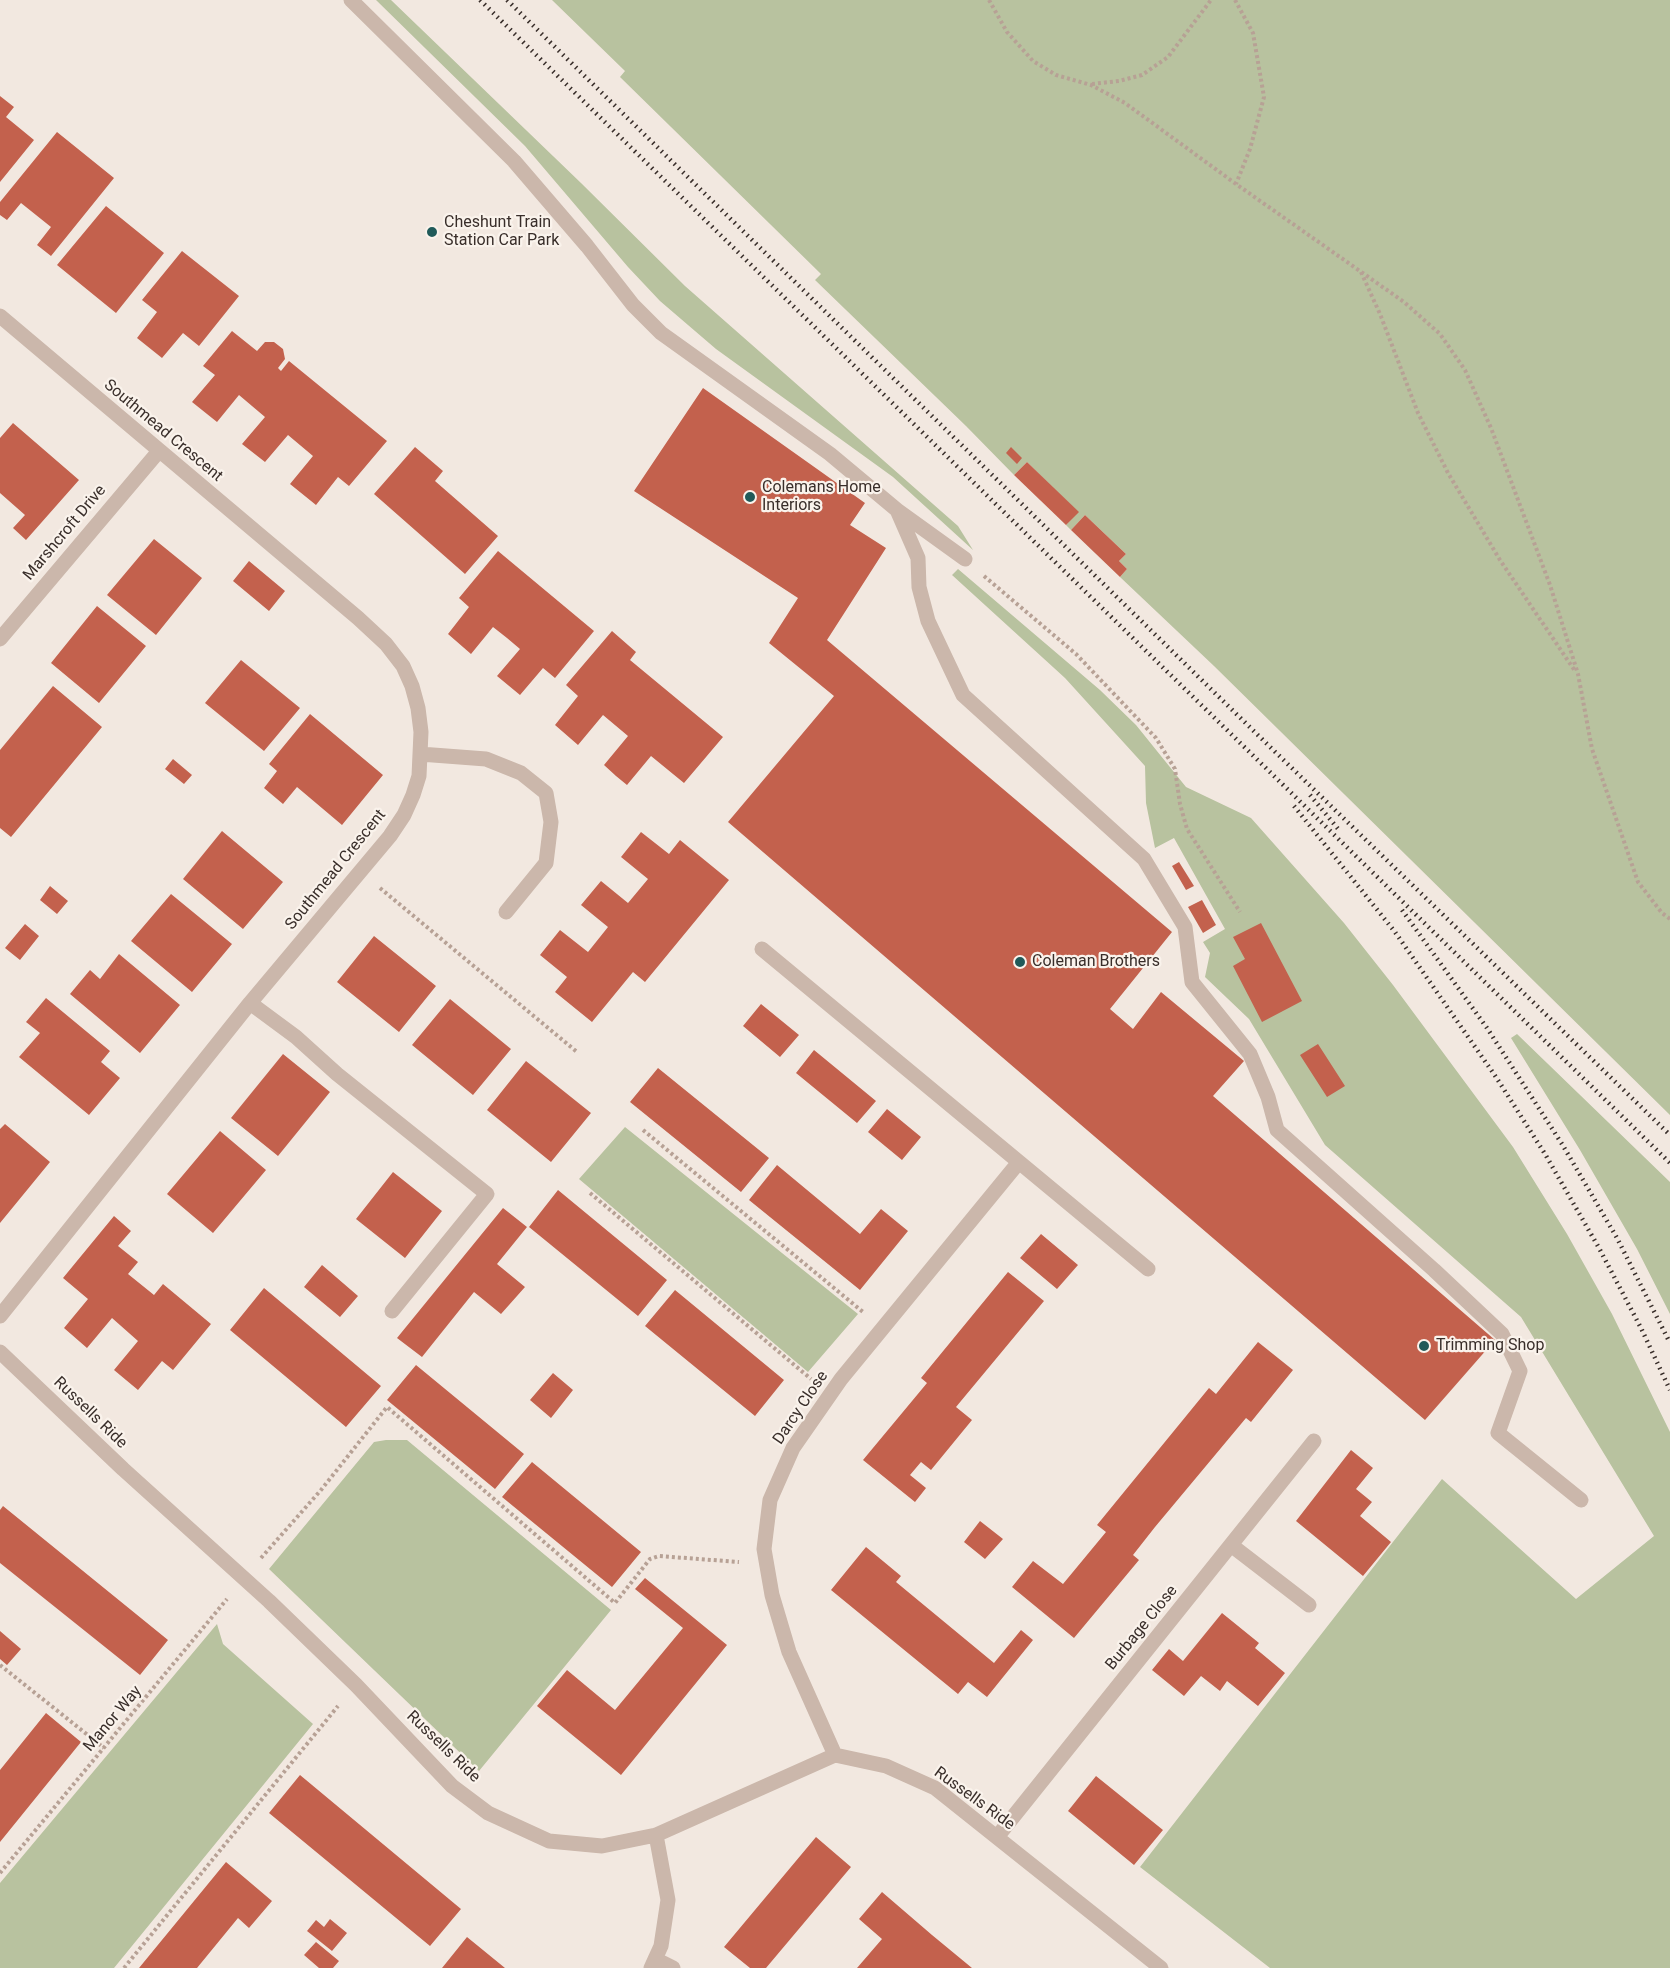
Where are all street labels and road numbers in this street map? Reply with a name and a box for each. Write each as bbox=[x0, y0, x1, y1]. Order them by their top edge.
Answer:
street label: Southmead Crescent bbox=[100, 376, 226, 486]
street label: Marshcroft Drive bbox=[20, 481, 110, 585]
street label: Southmead Crescent bbox=[282, 806, 390, 934]
street label: Darcy Close bbox=[769, 1368, 833, 1448]
street label: Russells Ride bbox=[49, 1373, 131, 1453]
street label: Burbage Close bbox=[1102, 1582, 1182, 1674]
street label: Manor Way bbox=[80, 1682, 146, 1756]
street label: Russells Ride bbox=[402, 1707, 484, 1787]
street label: Russells Ride bbox=[930, 1763, 1018, 1835]

